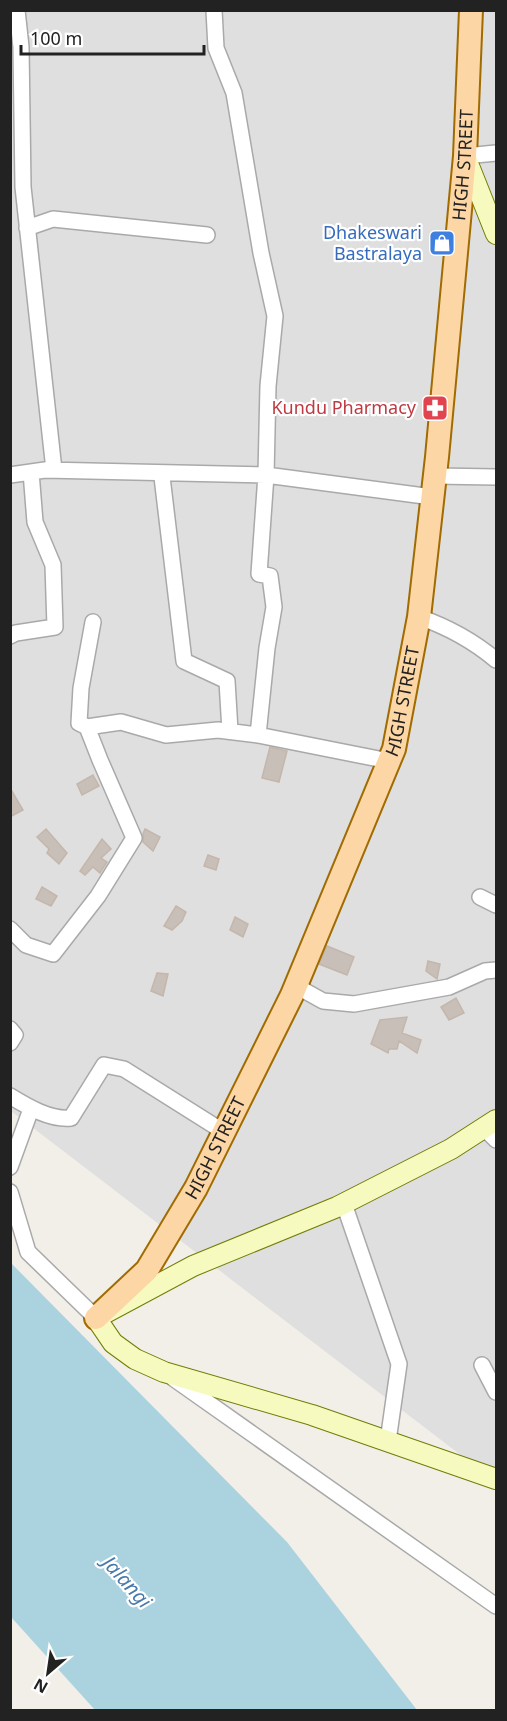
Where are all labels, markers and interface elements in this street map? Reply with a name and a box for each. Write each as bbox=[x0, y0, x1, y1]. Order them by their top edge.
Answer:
scale bar bbox=[21, 18, 204, 56]
text: 100 m bbox=[30, 26, 82, 50]
street label: HIGH STREET bbox=[446, 109, 478, 222]
place label: Dhakeswari Bastralaya bbox=[323, 220, 422, 265]
shop icon: Dhakeswari Bastralaya bbox=[427, 228, 457, 258]
pharmacy icon: Kundu Pharmacy bbox=[420, 393, 450, 423]
place label: Kundu Pharmacy bbox=[271, 395, 417, 419]
street label: HIGH STREET bbox=[379, 644, 424, 760]
street label: HIGH STREET bbox=[179, 1092, 251, 1203]
water label: Jalangi bbox=[94, 1547, 159, 1614]
north arrow bbox=[18, 1643, 78, 1703]
text: N bbox=[30, 1673, 52, 1699]

